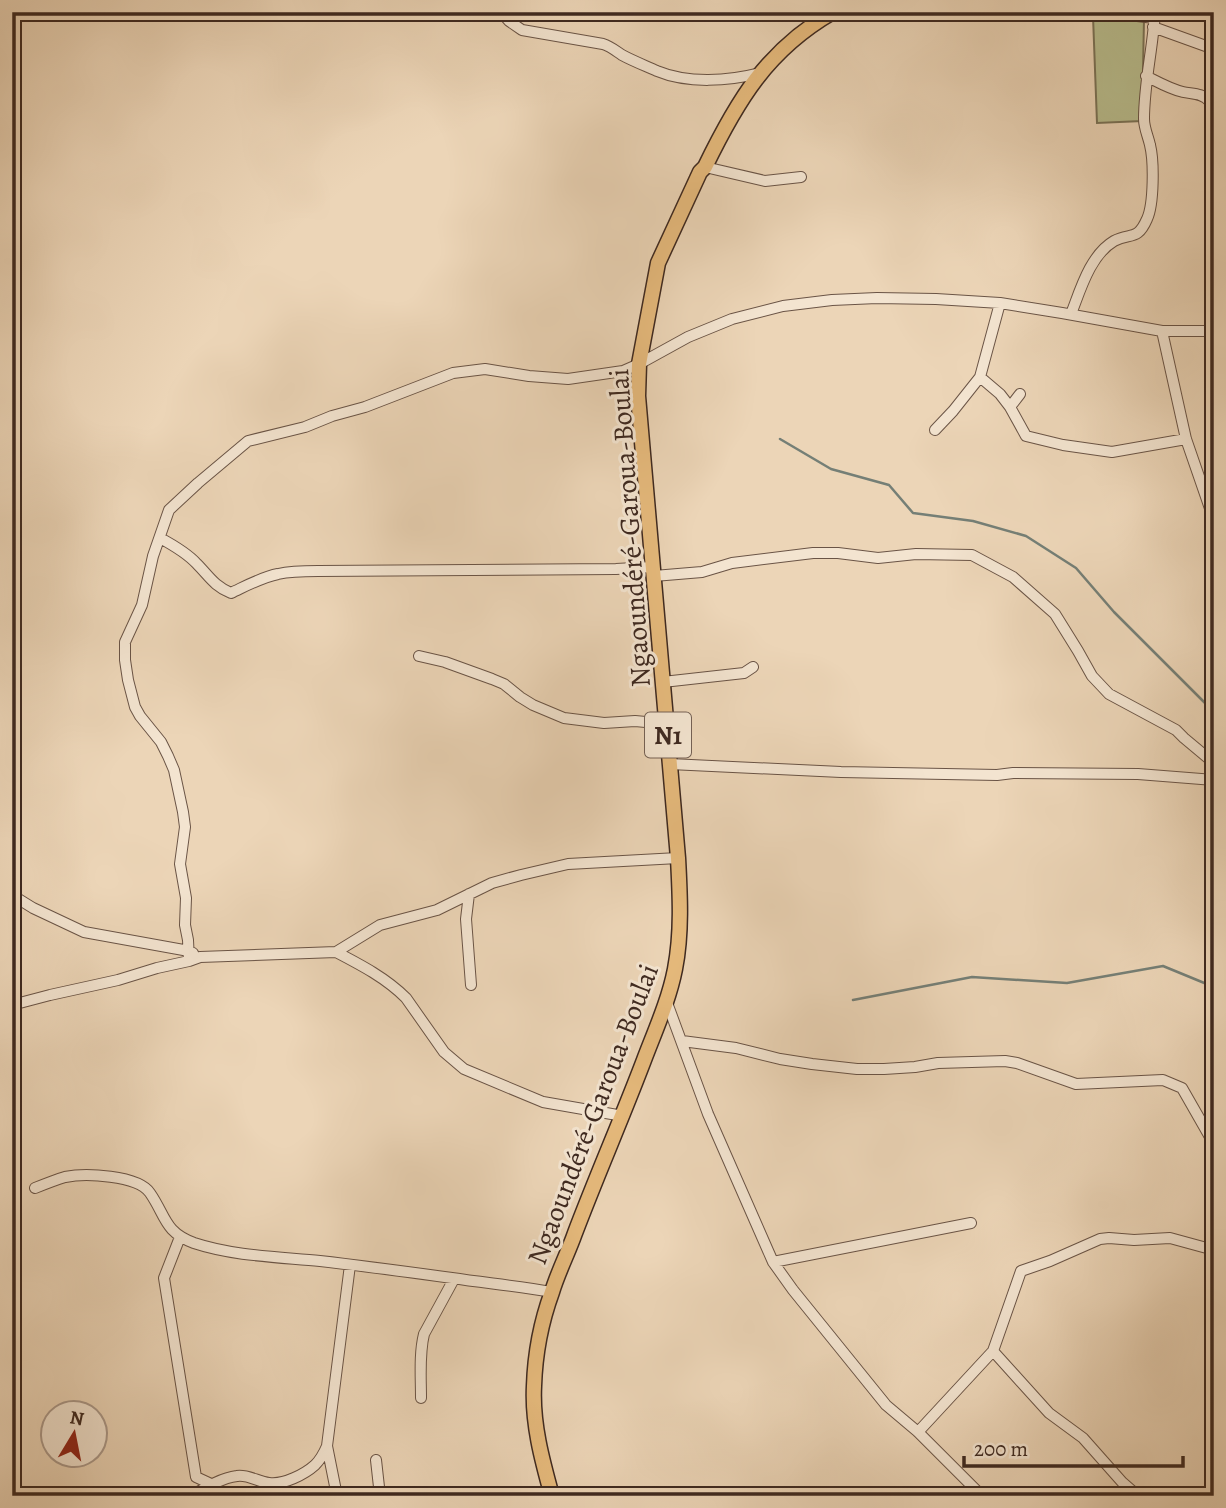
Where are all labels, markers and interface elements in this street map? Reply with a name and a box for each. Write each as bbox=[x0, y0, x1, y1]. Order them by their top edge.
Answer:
street label: Ngaoundéré-Garoua-Boulai bbox=[600, 367, 660, 688]
road number: N1 bbox=[645, 712, 691, 758]
street label: Ngaoundéré-Garoua-Boulai bbox=[518, 959, 668, 1270]
north arrow bbox=[38, 1400, 108, 1470]
text: N bbox=[68, 1404, 86, 1432]
scale bar bbox=[964, 1424, 1182, 1468]
text: 200 m bbox=[974, 1435, 1028, 1463]

